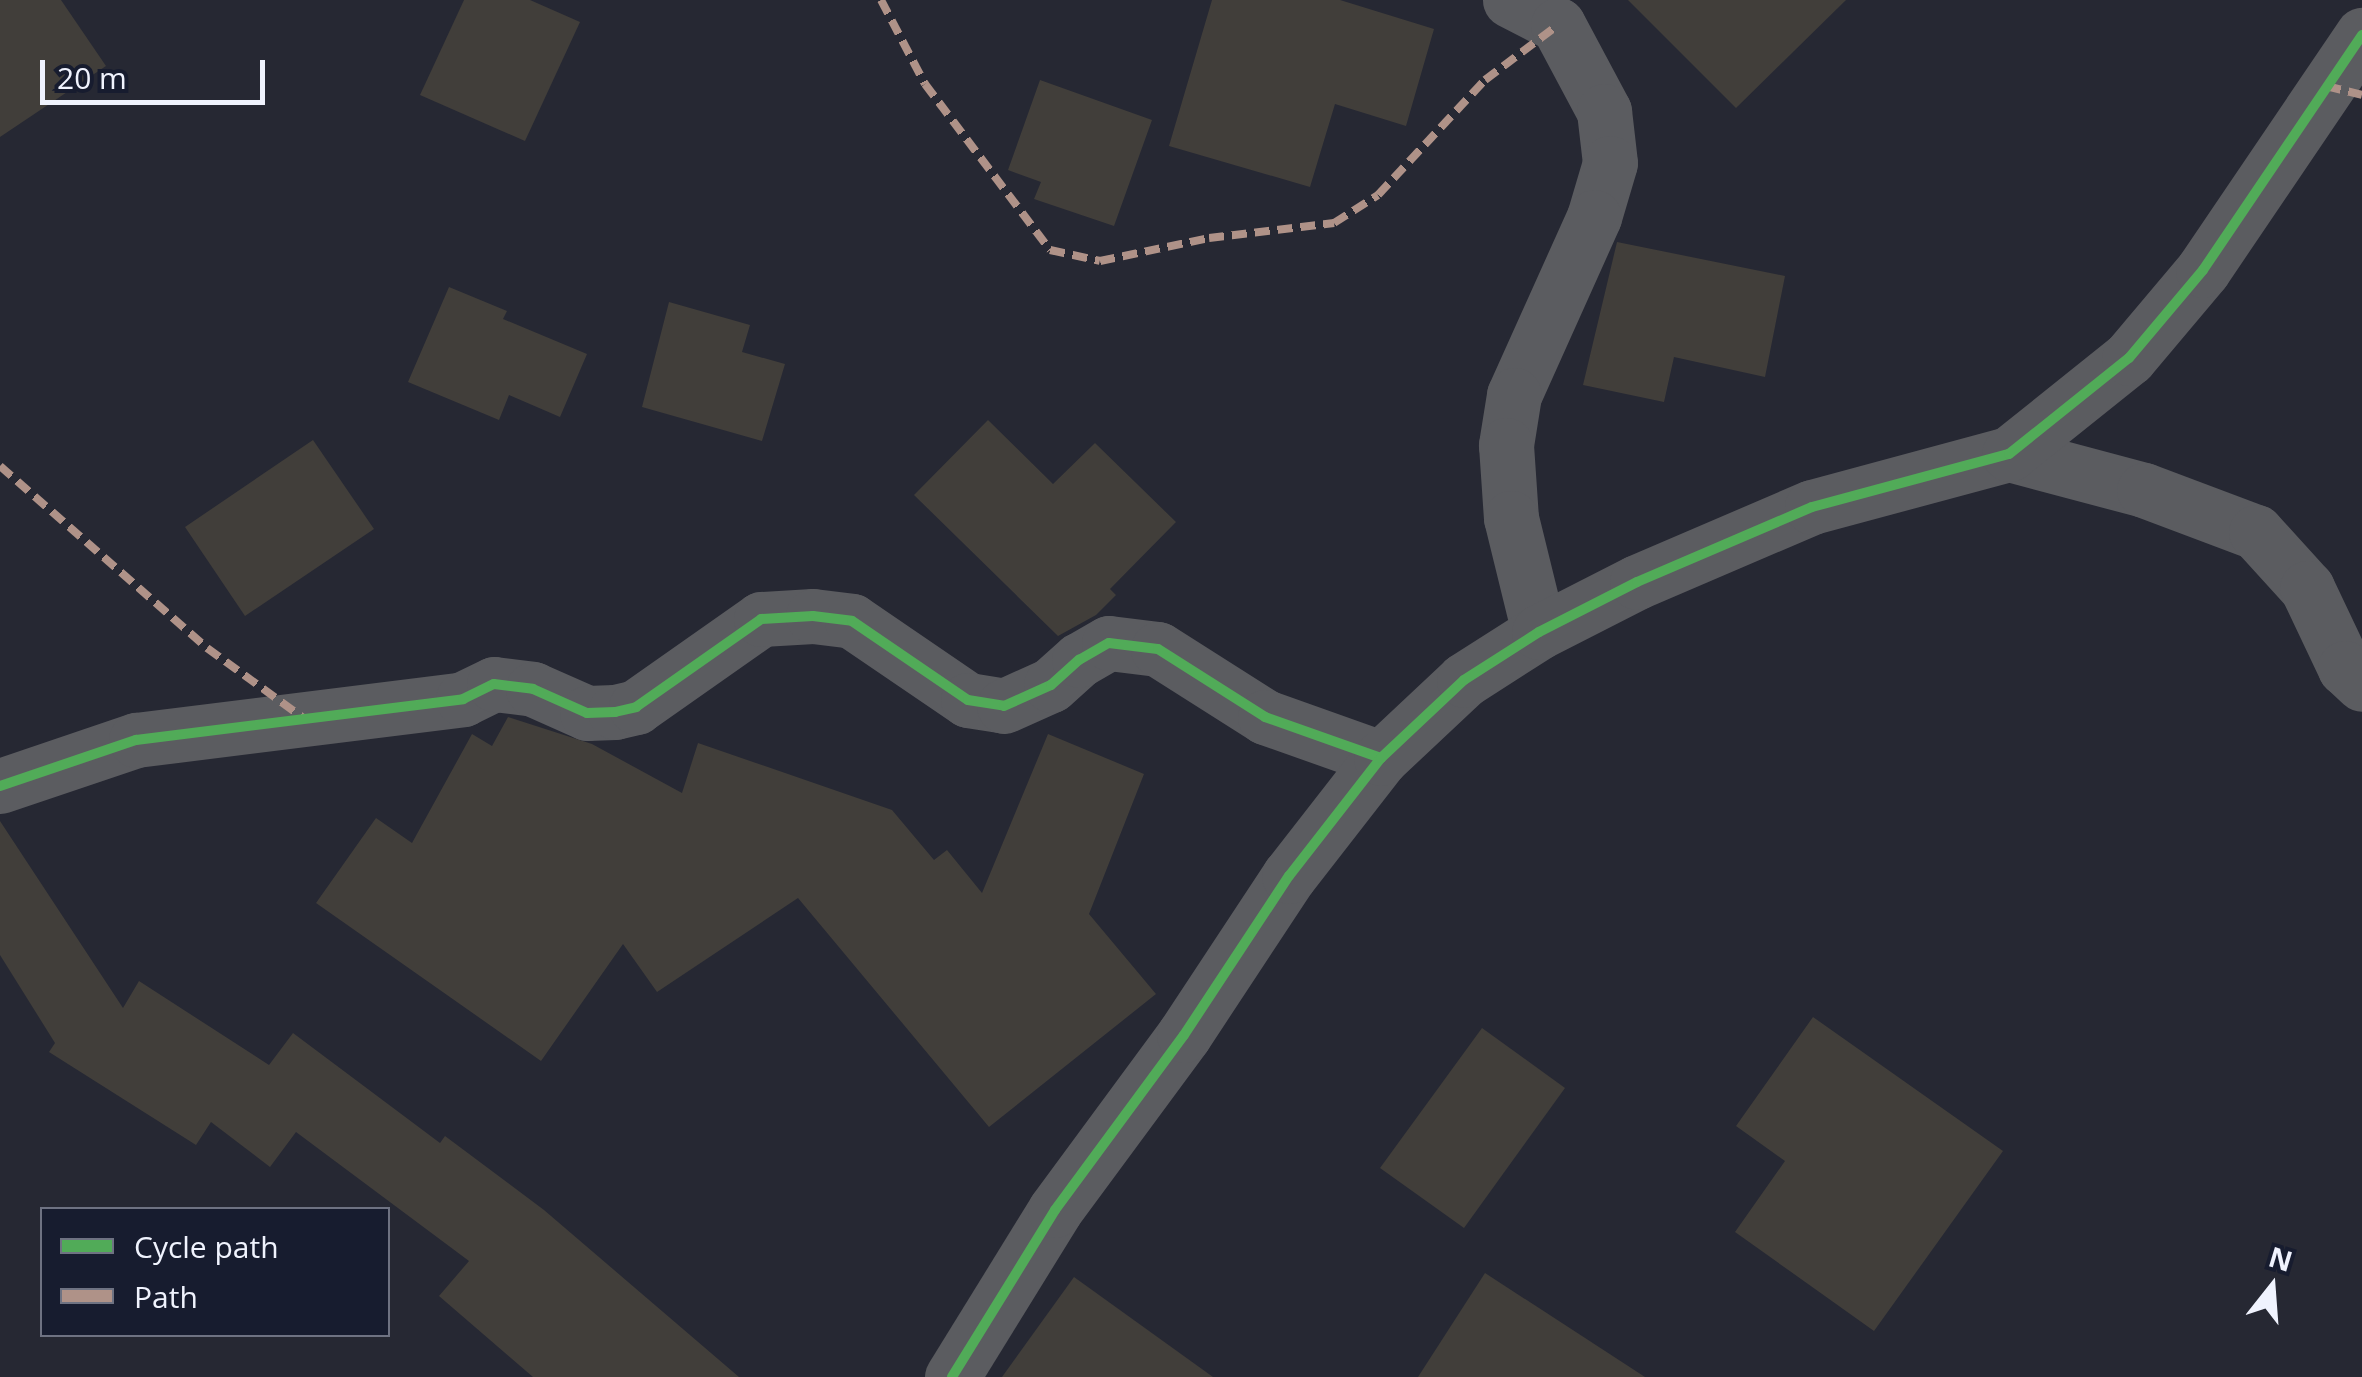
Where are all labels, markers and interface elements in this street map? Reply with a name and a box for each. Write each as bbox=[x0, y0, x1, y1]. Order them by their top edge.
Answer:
scale bar bbox=[45, 40, 270, 102]
text: 20 m bbox=[57, 57, 127, 98]
legend bbox=[40, 1207, 390, 1337]
text: Cycle path bbox=[134, 1226, 279, 1267]
north arrow bbox=[2222, 1237, 2322, 1337]
text: N bbox=[2264, 1237, 2297, 1280]
text: Path bbox=[134, 1276, 198, 1317]

